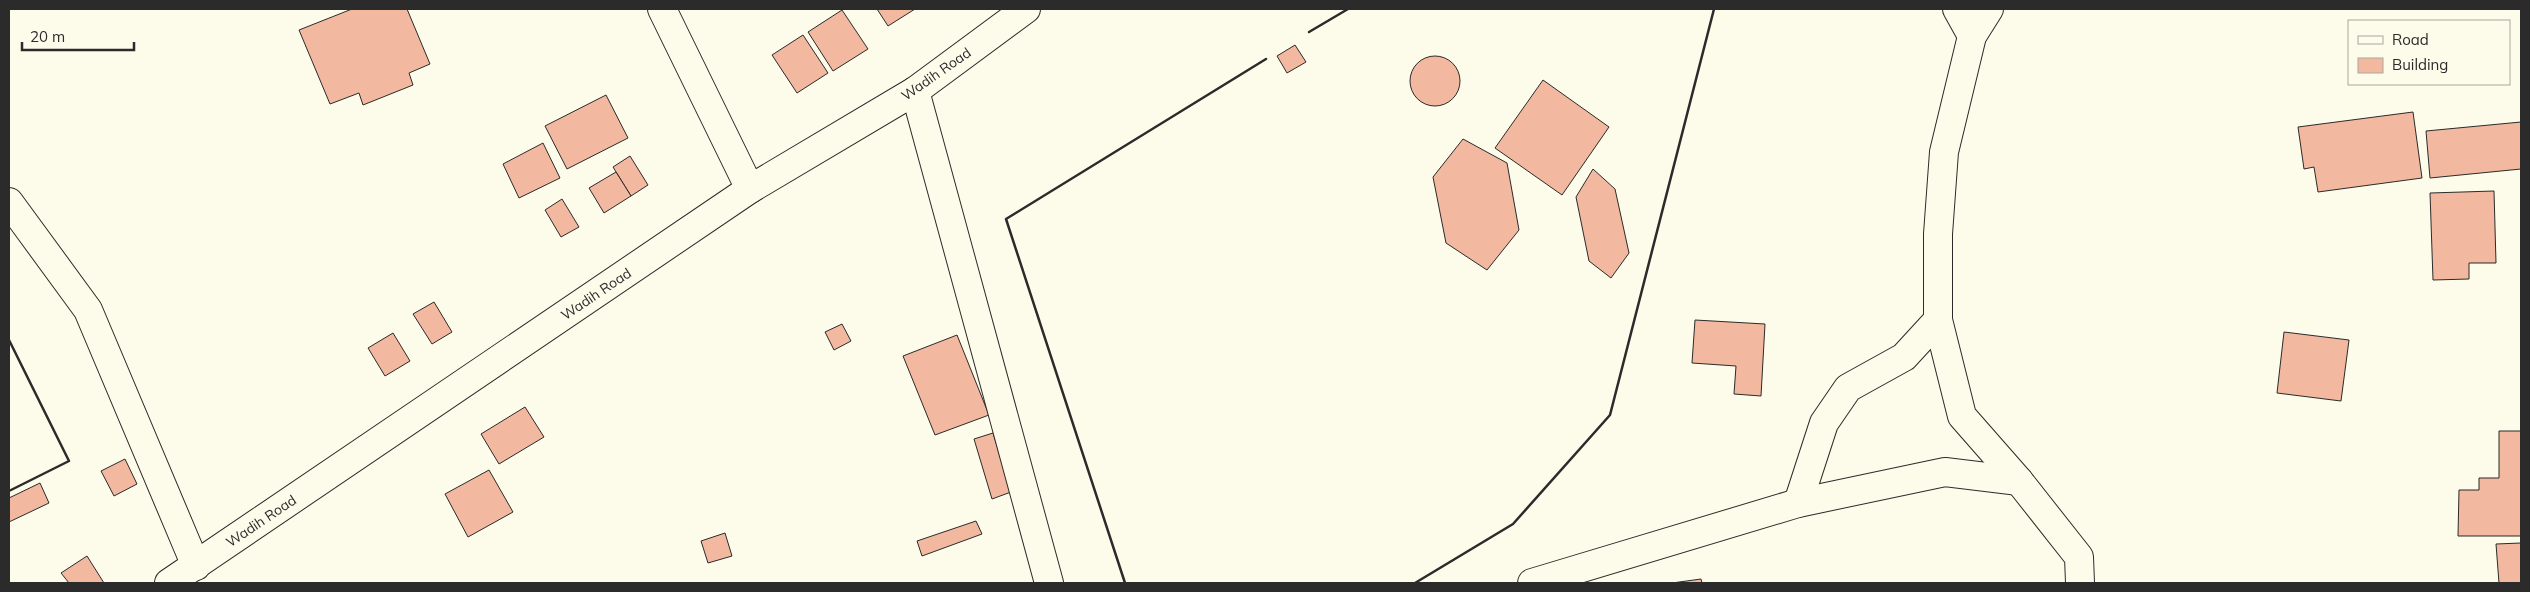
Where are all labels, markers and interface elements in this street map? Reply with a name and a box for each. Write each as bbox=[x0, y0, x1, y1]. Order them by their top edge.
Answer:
scale bar bbox=[22, 20, 135, 52]
legend bbox=[2348, 20, 2510, 85]
text: 20 m bbox=[30, 27, 65, 46]
text: Road bbox=[2392, 30, 2429, 49]
street label: Wadih Road bbox=[898, 43, 974, 105]
text: Building bbox=[2392, 55, 2448, 74]
street label: Wadih Road bbox=[557, 264, 635, 324]
street label: Wadih Road bbox=[222, 491, 300, 551]

